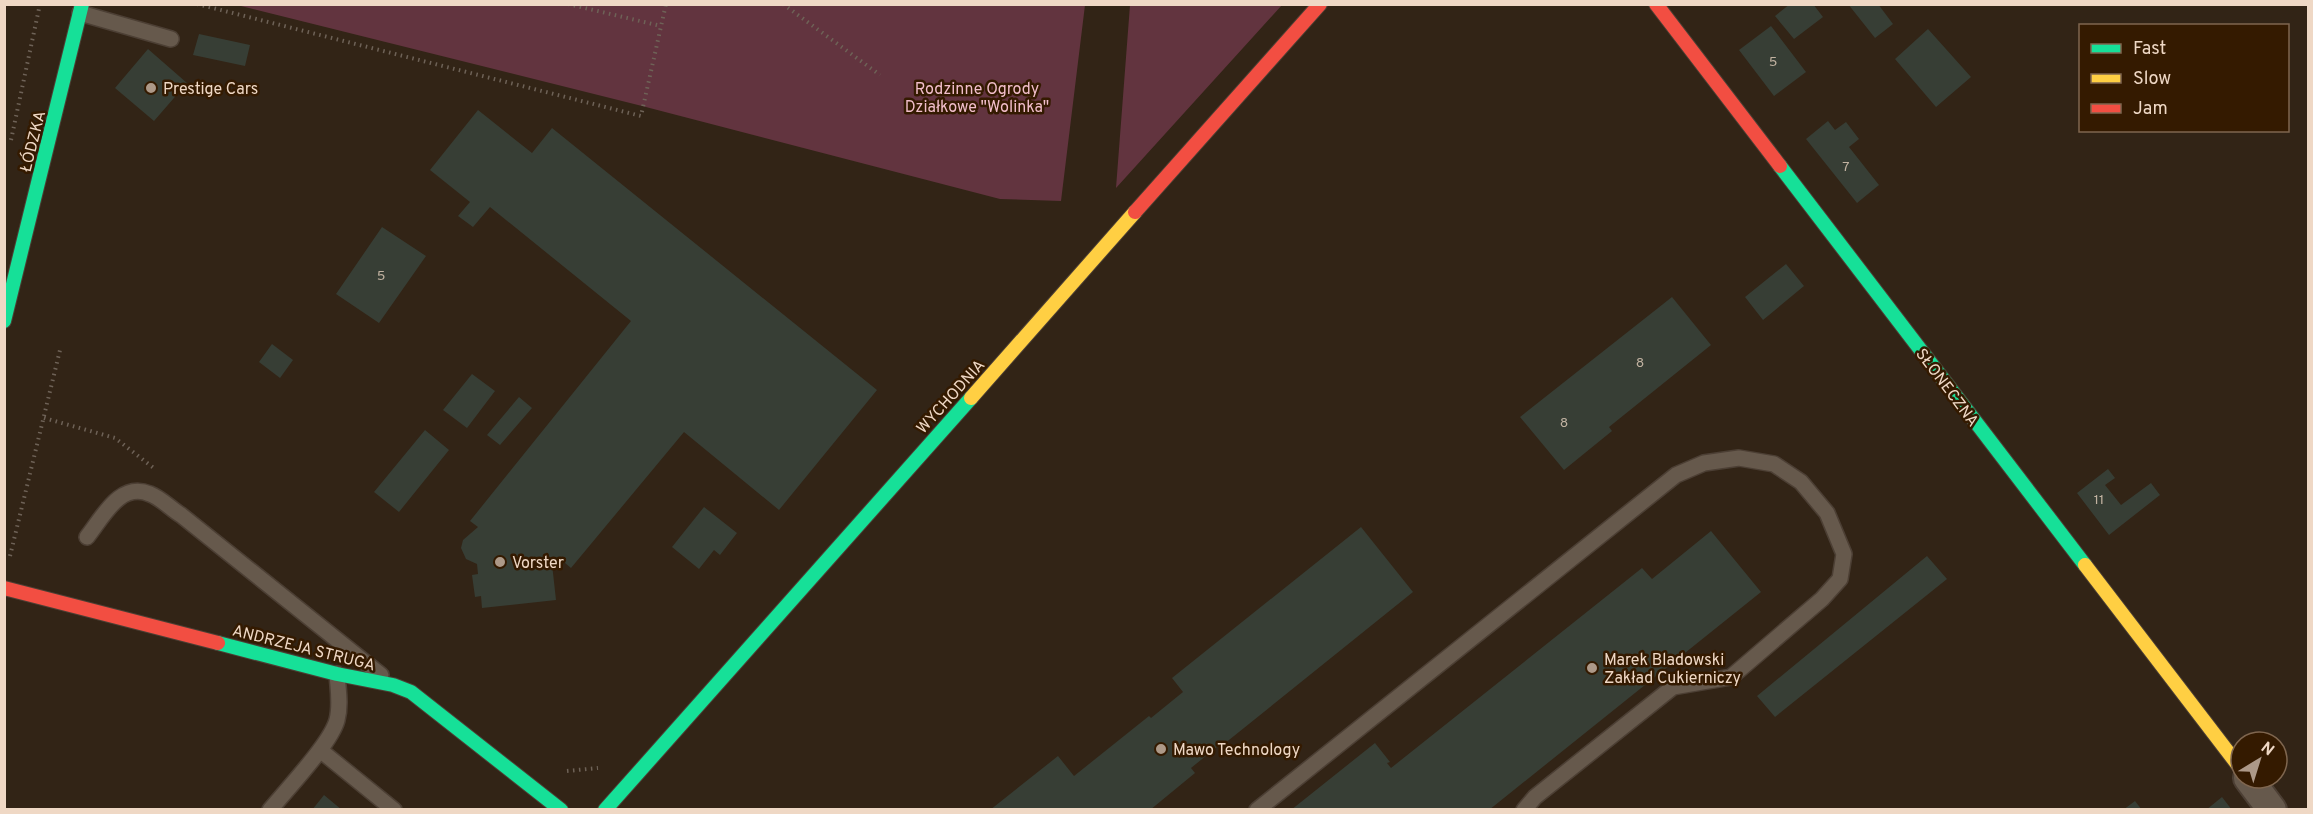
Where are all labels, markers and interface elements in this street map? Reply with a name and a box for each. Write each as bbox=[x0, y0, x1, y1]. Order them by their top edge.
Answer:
legend bbox=[2079, 24, 2289, 132]
text: Fast bbox=[2133, 38, 2166, 61]
house number: 5 bbox=[1769, 54, 1777, 71]
text: Slow bbox=[2133, 68, 2171, 91]
place label: Prestige Cars bbox=[163, 80, 258, 100]
park label: Rodzinne Ogrody Działkowe "Wolinka" bbox=[905, 80, 1049, 118]
marker: Prestige Cars bbox=[144, 81, 158, 95]
text: Jam bbox=[2133, 98, 2168, 121]
street label: ŁÓDZKA bbox=[15, 108, 51, 174]
house number: 7 bbox=[1842, 159, 1850, 176]
house number: 5 bbox=[377, 268, 385, 285]
street label: SŁONECZNA bbox=[1910, 345, 1982, 431]
house number: 8 bbox=[1636, 355, 1644, 372]
street label: WYCHODNIA bbox=[913, 356, 990, 439]
house number: 8 bbox=[1560, 415, 1568, 432]
house number: 11 bbox=[2094, 492, 2104, 509]
place label: Vorster bbox=[512, 554, 564, 574]
marker: Vorster bbox=[493, 555, 507, 569]
street label: ANDRZEJA STRUGA bbox=[230, 621, 377, 676]
place label: Marek Bladowski Zakład Cukierniczy bbox=[1604, 651, 1741, 689]
marker: Marek Bladowski Zakład Cukierniczy bbox=[1585, 661, 1599, 675]
north arrow bbox=[2229, 730, 2289, 790]
text: N bbox=[2256, 738, 2278, 761]
place label: Mawo Technology bbox=[1173, 741, 1300, 761]
marker: Mawo Technology bbox=[1154, 742, 1168, 756]

